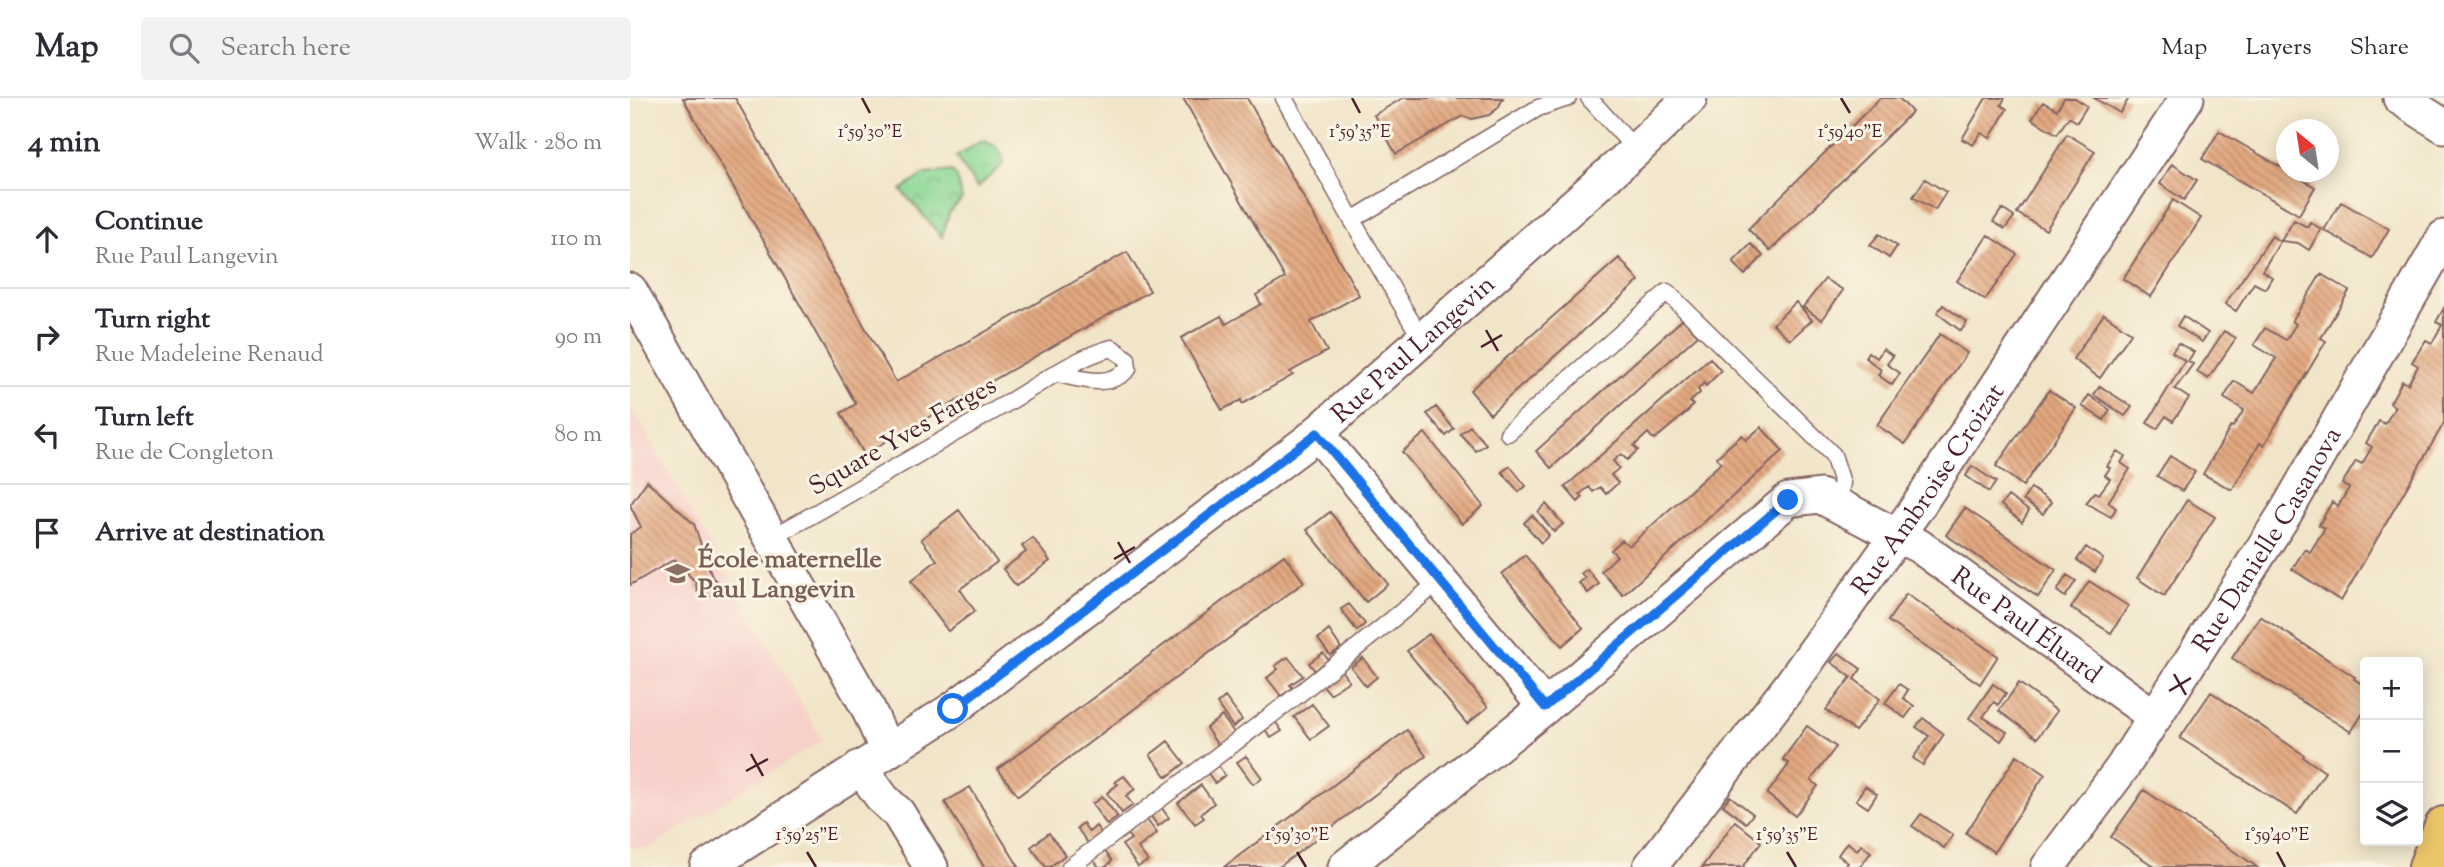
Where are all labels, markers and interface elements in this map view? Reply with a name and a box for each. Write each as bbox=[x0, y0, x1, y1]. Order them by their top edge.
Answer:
search box bbox=[141, 17, 631, 80]
text: Map bbox=[35, 24, 99, 72]
icon: search bbox=[165, 29, 203, 67]
text: Search here bbox=[221, 30, 351, 67]
text: Map bbox=[2161, 31, 2207, 65]
text: Layers bbox=[2245, 31, 2312, 65]
text: Share bbox=[2350, 31, 2409, 65]
north arrow bbox=[2276, 119, 2339, 182]
text: 1°59'30"E bbox=[838, 120, 902, 146]
text: 1°59'35"E bbox=[1329, 120, 1391, 146]
text: 1°59'40"E bbox=[1818, 120, 1882, 146]
text: 4 min bbox=[28, 122, 101, 165]
text: Walk · 280 m bbox=[474, 127, 602, 160]
text: Continue bbox=[95, 204, 203, 241]
icon: ahead bbox=[28, 220, 66, 258]
text: 110 m bbox=[551, 223, 602, 256]
text: Rue Paul Langevin bbox=[95, 241, 279, 274]
street label: Rue Paul Langevin bbox=[1324, 267, 1504, 433]
text: Turn right bbox=[95, 302, 210, 339]
icon: right bbox=[28, 318, 66, 356]
text: 90 m bbox=[555, 321, 602, 354]
text: Rue Madeleine Renaud bbox=[95, 339, 324, 372]
street label: Square Yves Farges bbox=[802, 368, 1004, 506]
street label: Rue Ambroise Croizat bbox=[1844, 377, 2015, 604]
text: Turn left bbox=[95, 400, 194, 437]
icon: left bbox=[28, 416, 66, 454]
text: 80 m bbox=[554, 419, 602, 452]
street label: Rue Danielle Casanova bbox=[2185, 421, 2352, 661]
text: Rue de Congleton bbox=[95, 437, 274, 470]
route end bbox=[1772, 484, 1803, 515]
icon: arrive bbox=[28, 514, 66, 552]
text: Arrive at destination bbox=[95, 515, 325, 552]
place label: École maternelle Paul Langevin bbox=[698, 542, 882, 609]
school or university icon: École maternelle Paul Langevin bbox=[664, 559, 692, 587]
street label: Rue Paul Éluard bbox=[1943, 559, 2109, 694]
map controls bbox=[2360, 657, 2423, 846]
button: + bbox=[2360, 657, 2423, 720]
route start bbox=[937, 693, 968, 724]
button: − bbox=[2360, 720, 2423, 783]
button: layers bbox=[2360, 783, 2423, 846]
text: 1°59'25"E bbox=[776, 823, 839, 849]
text: 1°59'30"E bbox=[1265, 823, 1329, 849]
text: 1°59'35"E bbox=[1756, 823, 1818, 849]
text: 1°59'40"E bbox=[2245, 823, 2309, 849]

